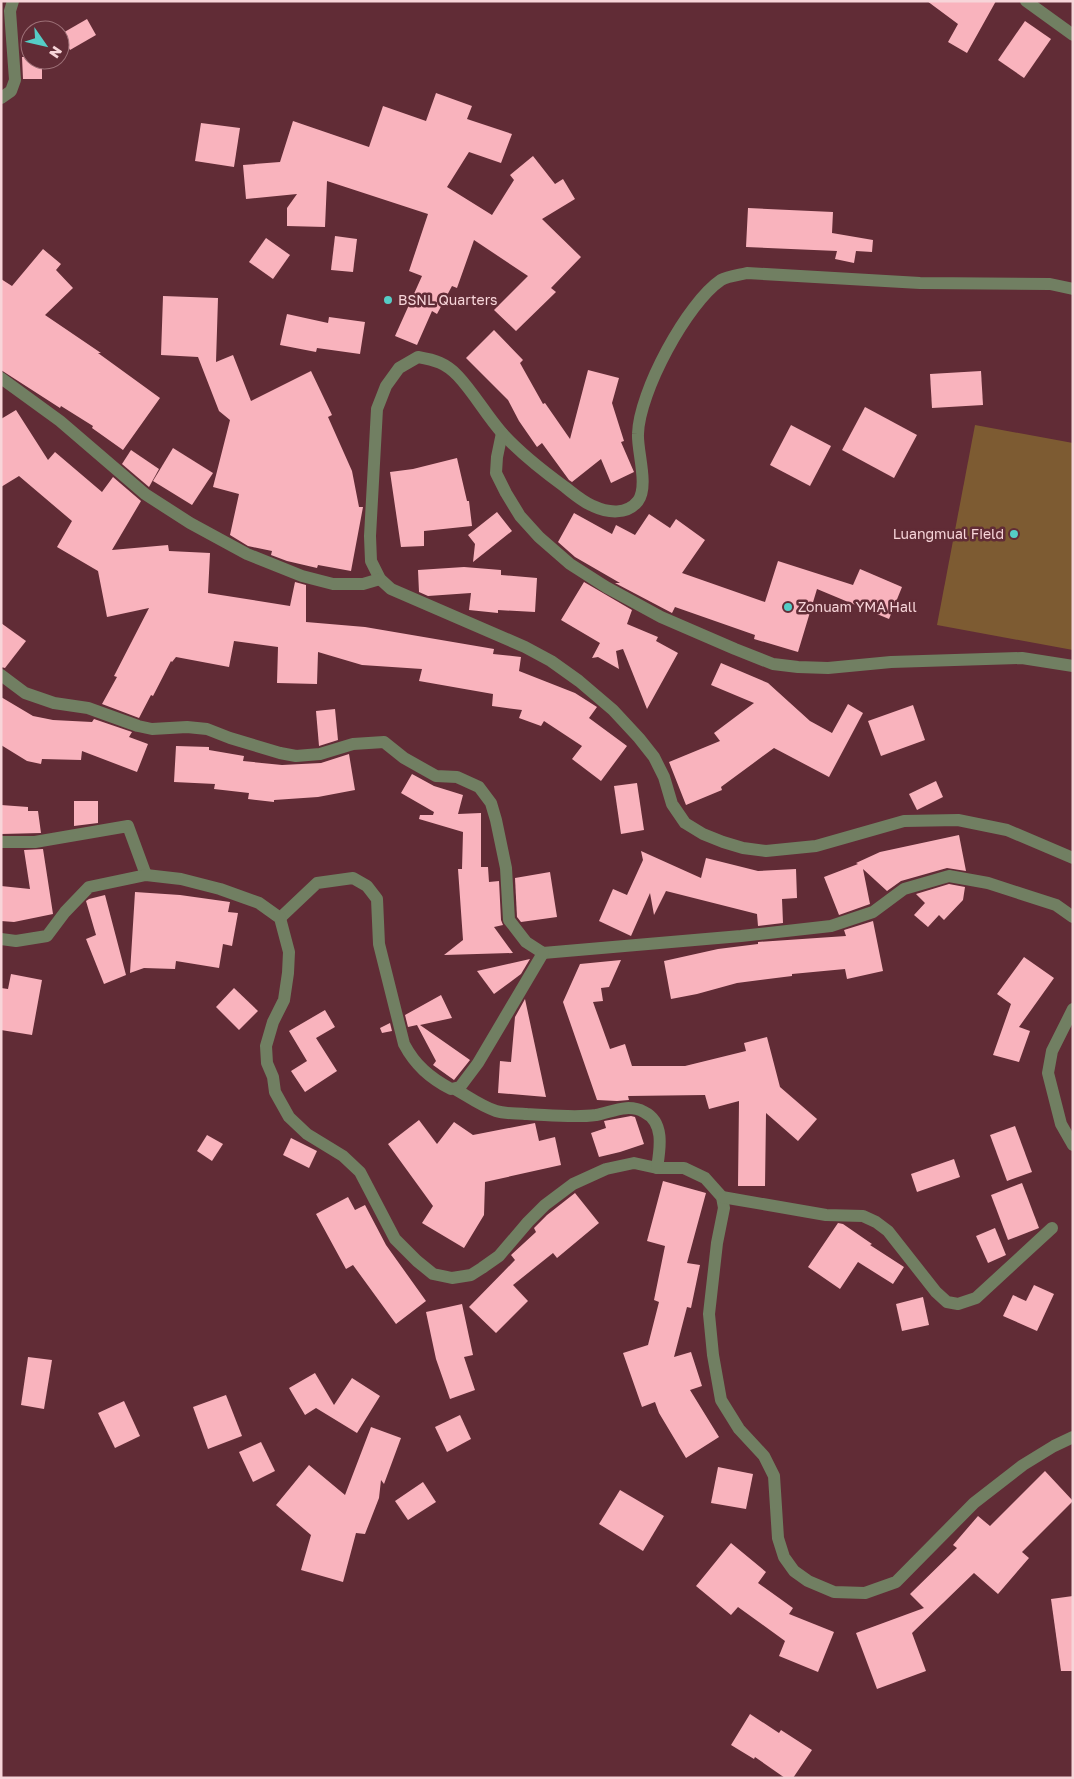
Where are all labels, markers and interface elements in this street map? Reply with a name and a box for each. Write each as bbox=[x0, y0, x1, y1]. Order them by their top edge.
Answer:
north arrow bbox=[20, 20, 70, 70]
text: N bbox=[46, 43, 66, 62]
place label: BSNL Quarters bbox=[398, 291, 498, 308]
marker: BSNL Quarters bbox=[382, 294, 394, 306]
place label: Luangmual Field bbox=[893, 525, 1004, 542]
marker: Luangmual Field bbox=[1008, 528, 1020, 540]
place label: Zonuam YMA Hall bbox=[798, 598, 917, 615]
marker: Zonuam YMA Hall bbox=[782, 601, 794, 613]

